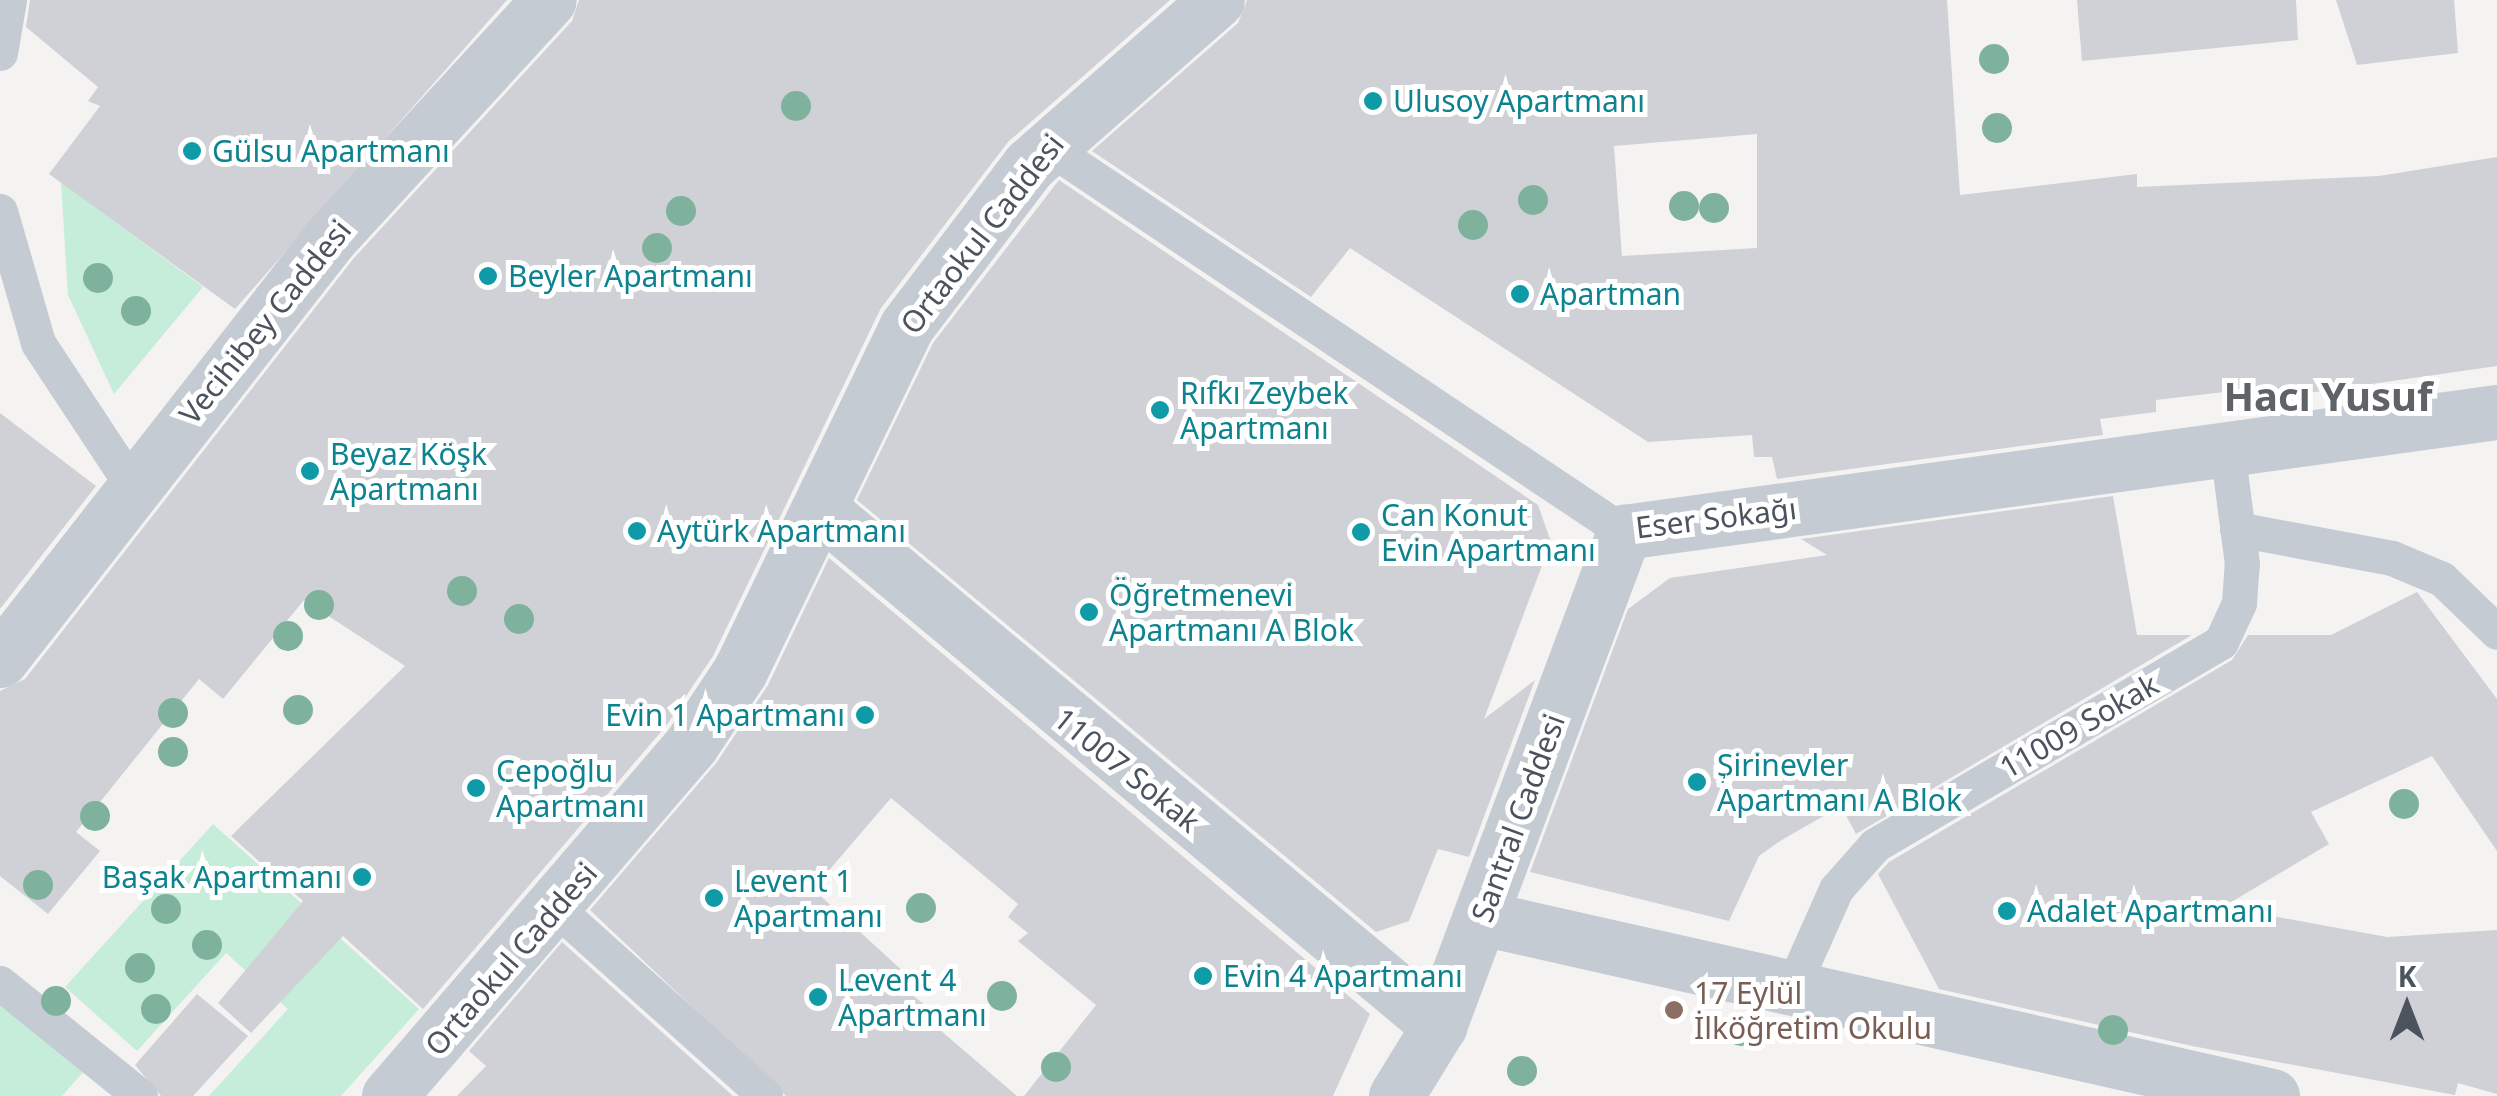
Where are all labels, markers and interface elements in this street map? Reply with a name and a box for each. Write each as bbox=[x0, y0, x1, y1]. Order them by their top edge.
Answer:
place label: Ulusoy Apartmanı bbox=[1393, 83, 1645, 119]
marker: Ulusoy Apartmanı bbox=[1362, 90, 1384, 112]
street label: Ortaokul Caddesi bbox=[893, 127, 1071, 341]
place label: Gülsu Apartmanı bbox=[212, 133, 450, 169]
marker: Gülsu Apartmanı bbox=[181, 140, 203, 162]
street label: Vecihibey Caddesi bbox=[172, 213, 358, 431]
place label: Beyler Apartmanı bbox=[508, 258, 753, 294]
marker: Beyler Apartmanı bbox=[477, 265, 499, 287]
place label: Apartman bbox=[1540, 276, 1681, 312]
marker: Apartman bbox=[1509, 283, 1531, 305]
district label: Hacı Yusuf bbox=[2224, 372, 2432, 420]
place label: Rıfkı Zeybek Apartmanı bbox=[1180, 375, 1348, 446]
marker: Rıfkı Zeybek Apartmanı bbox=[1149, 399, 1171, 421]
place label: Beyaz Köşk Apartmanı bbox=[330, 436, 487, 506]
marker: Beyaz Köşk Apartmanı bbox=[299, 460, 321, 482]
street label: Eser Sokağı bbox=[1633, 490, 1799, 546]
place label: Can Konut Evin Apartmanı bbox=[1381, 497, 1596, 568]
place label: Aytürk Apartmanı bbox=[657, 513, 906, 549]
marker: Aytürk Apartmanı bbox=[626, 520, 648, 542]
marker: Can Konut Evin Apartmanı bbox=[1350, 521, 1372, 543]
place label: Öğretmenevi Apartmanı A Blok bbox=[1109, 577, 1354, 648]
marker: Öğretmenevi Apartmanı A Blok bbox=[1078, 601, 1100, 623]
street label: 11009 Sokak bbox=[1993, 666, 2165, 786]
place label: Evin 1 Apartmanı bbox=[605, 697, 845, 733]
street label: 11007 Sokak bbox=[1047, 700, 1207, 840]
marker: Evin 1 Apartmanı bbox=[854, 704, 876, 726]
street label: Santral Caddesi bbox=[1464, 709, 1572, 927]
place label: Şirinevler Apartmanı A Blok bbox=[1717, 747, 1962, 818]
place label: Cepoğlu Apartmanı bbox=[496, 753, 645, 824]
marker: Şirinevler Apartmanı A Blok bbox=[1686, 771, 1708, 793]
marker: Cepoğlu Apartmanı bbox=[465, 777, 487, 799]
street label: Ortaokul Caddesi bbox=[418, 855, 604, 1063]
place label: Başak Apartmanı bbox=[102, 859, 342, 895]
place label: Levent 1 Apartmanı bbox=[734, 863, 883, 934]
marker: Başak Apartmanı bbox=[351, 866, 373, 888]
marker: Levent 1 Apartmanı bbox=[703, 887, 725, 909]
place label: Adalet Apartmanı bbox=[2027, 893, 2274, 929]
marker: Adalet Apartmanı bbox=[1996, 900, 2018, 922]
north arrow bbox=[2357, 956, 2457, 1056]
text: K bbox=[2398, 957, 2416, 995]
place label: Evin 4 Apartmanı bbox=[1223, 958, 1463, 994]
place label: Levent 4 Apartmanı bbox=[838, 962, 987, 1032]
marker: Evin 4 Apartmanı bbox=[1192, 965, 1214, 987]
place label: 17 Eylül İlköğretim Okulu bbox=[1694, 975, 1932, 1046]
marker: Levent 4 Apartmanı bbox=[807, 986, 829, 1008]
marker: 17 Eylül İlköğretim Okulu bbox=[1663, 999, 1685, 1021]

